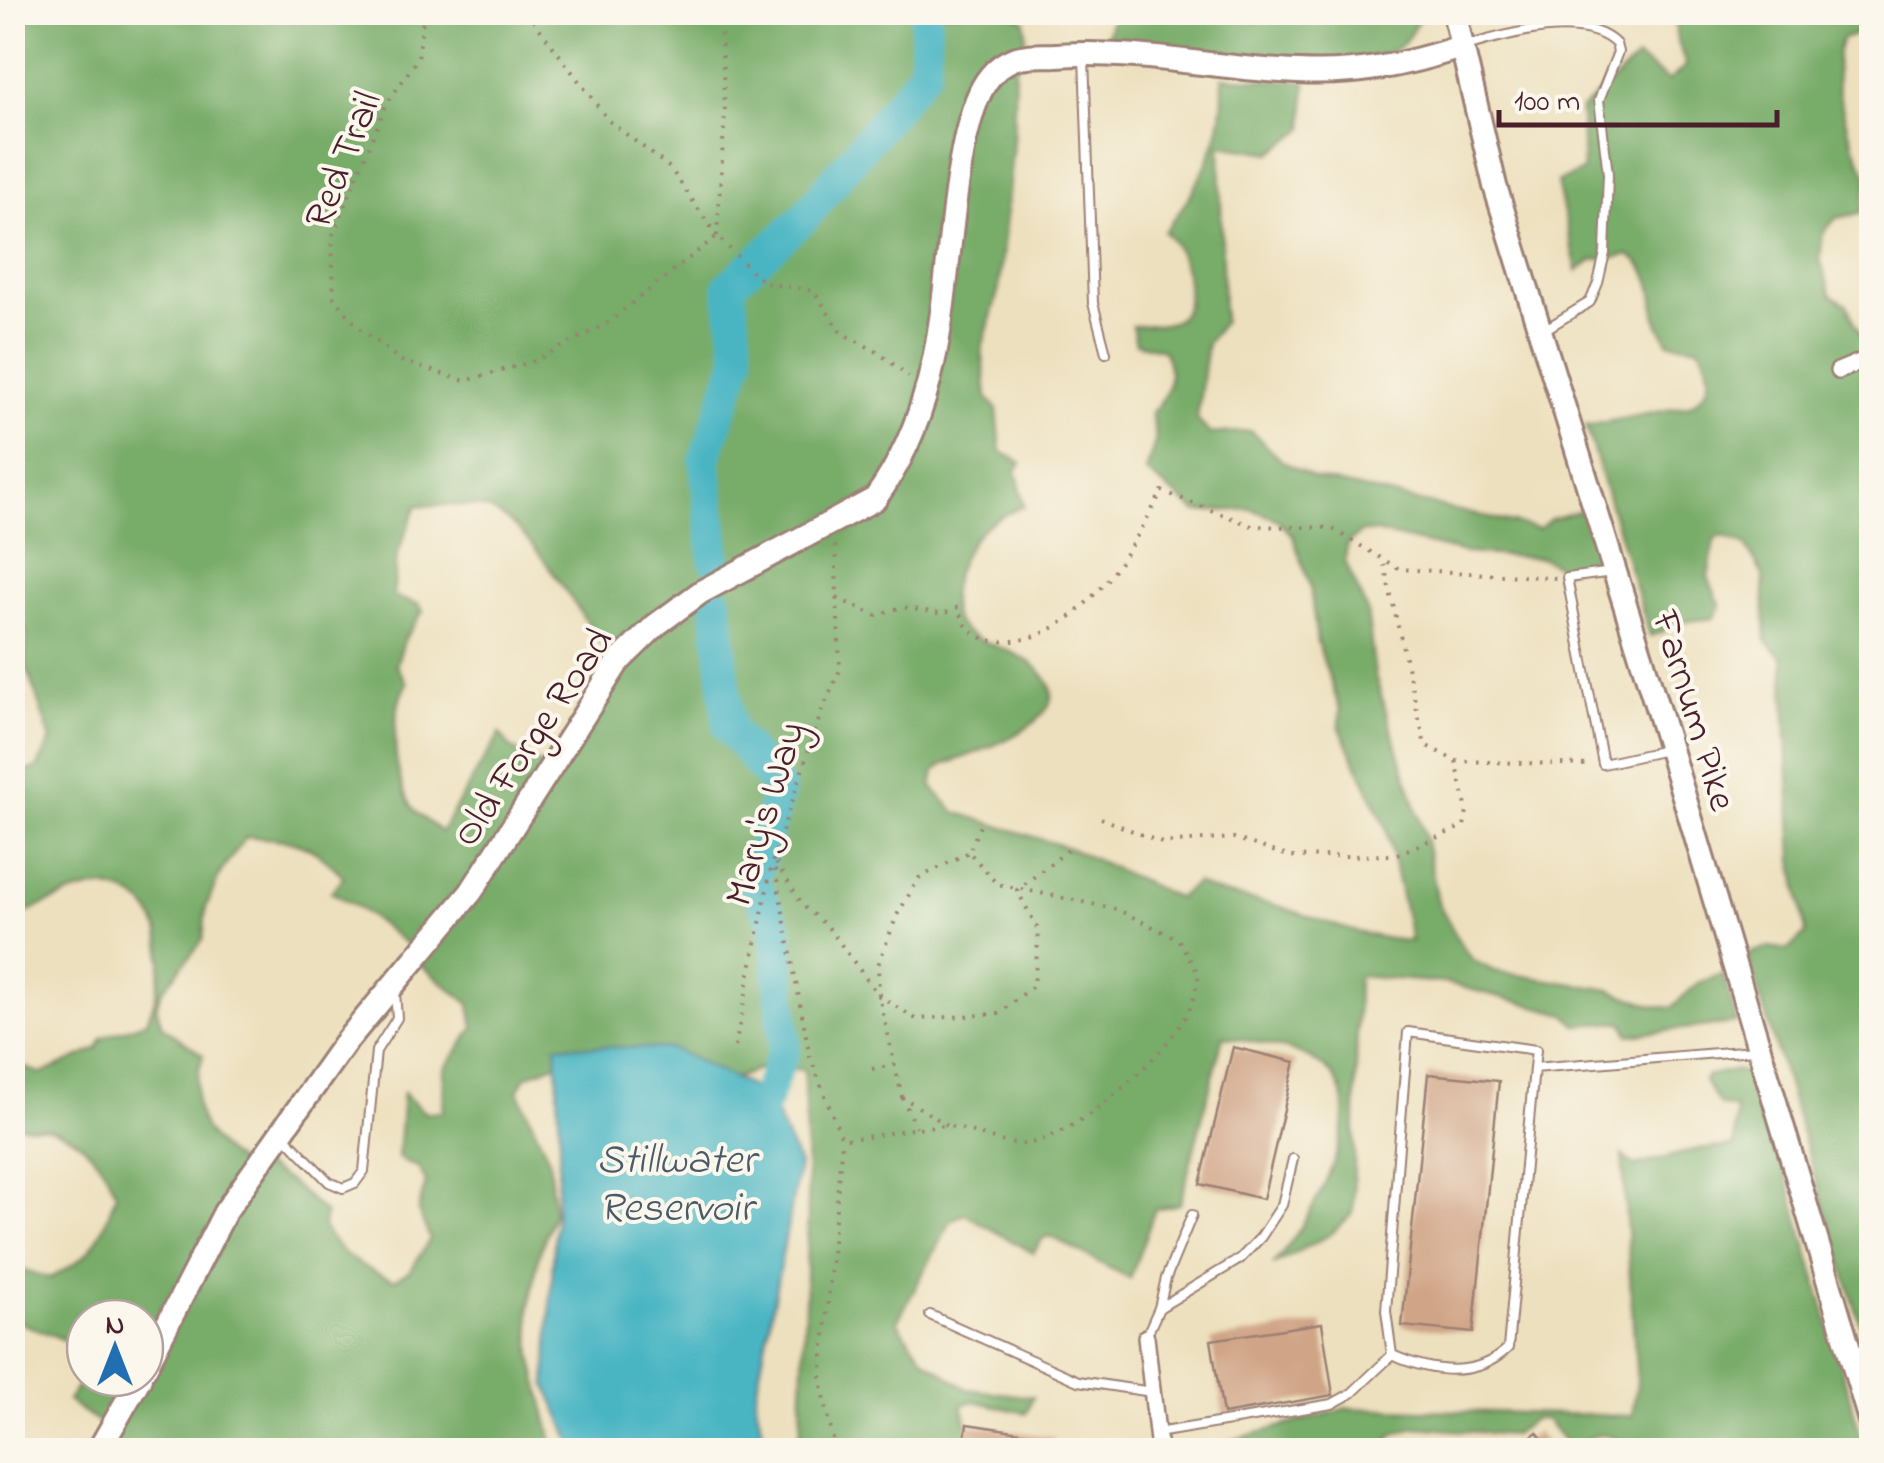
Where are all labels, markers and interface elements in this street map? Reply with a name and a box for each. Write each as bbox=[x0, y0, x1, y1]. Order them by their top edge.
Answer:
scale bar bbox=[1499, 65, 1776, 127]
text: 100 m bbox=[1514, 81, 1580, 125]
street label: Red Trail bbox=[291, 83, 399, 238]
street label: Farnum Pike bbox=[1633, 603, 1750, 819]
street label: Old Forge Road bbox=[439, 617, 630, 860]
street label: Mary's Way bbox=[711, 715, 823, 914]
water label: Stillwater Reservoir bbox=[597, 1131, 760, 1240]
north arrow bbox=[65, 1298, 165, 1398]
text: N bbox=[106, 1306, 124, 1347]

